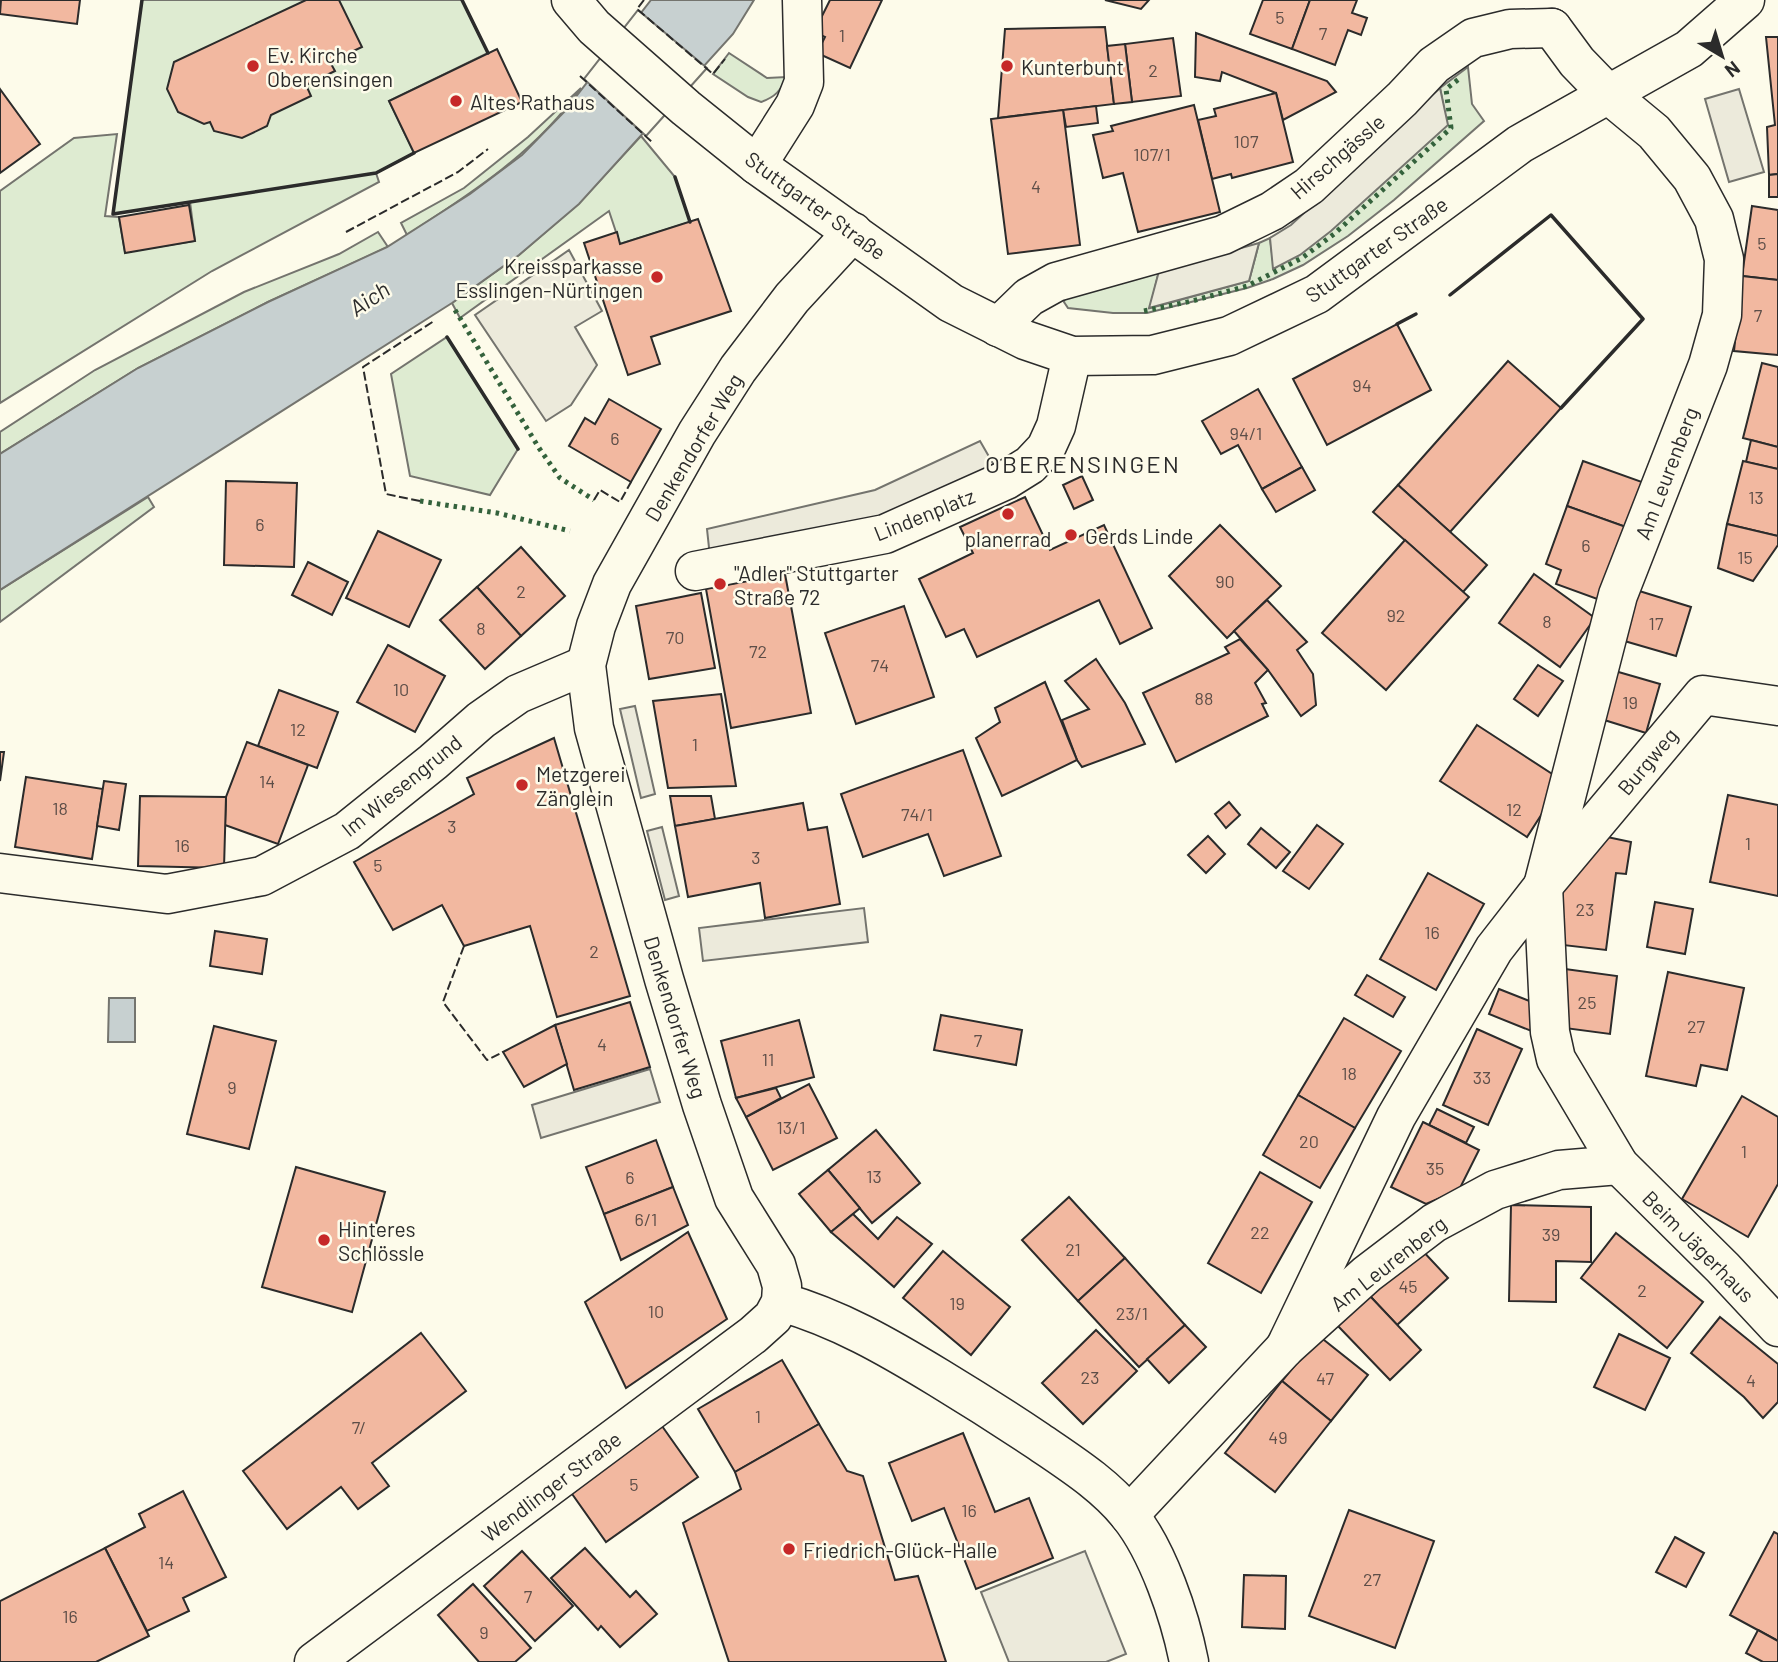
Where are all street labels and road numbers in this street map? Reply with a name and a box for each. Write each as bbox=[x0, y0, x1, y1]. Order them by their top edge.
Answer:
street label: Hirschgässle bbox=[1285, 108, 1389, 204]
street label: Stuttgarter Straße bbox=[741, 146, 891, 264]
street label: Stuttgarter Straße bbox=[1300, 191, 1452, 307]
street label: Denkendorfer Weg bbox=[639, 368, 747, 526]
street label: Am Leurenberg bbox=[1629, 403, 1703, 543]
street label: Lindenplatz bbox=[870, 482, 978, 546]
street label: Burgweg bbox=[1612, 722, 1682, 800]
street label: Im Wiesengrund bbox=[336, 729, 466, 841]
street label: Denkendorfer Weg bbox=[639, 933, 713, 1101]
street label: Beim Jägerhaus bbox=[1638, 1185, 1760, 1307]
street label: Am Leurenberg bbox=[1325, 1210, 1451, 1316]
street label: Wendlinger Straße bbox=[476, 1425, 626, 1547]

